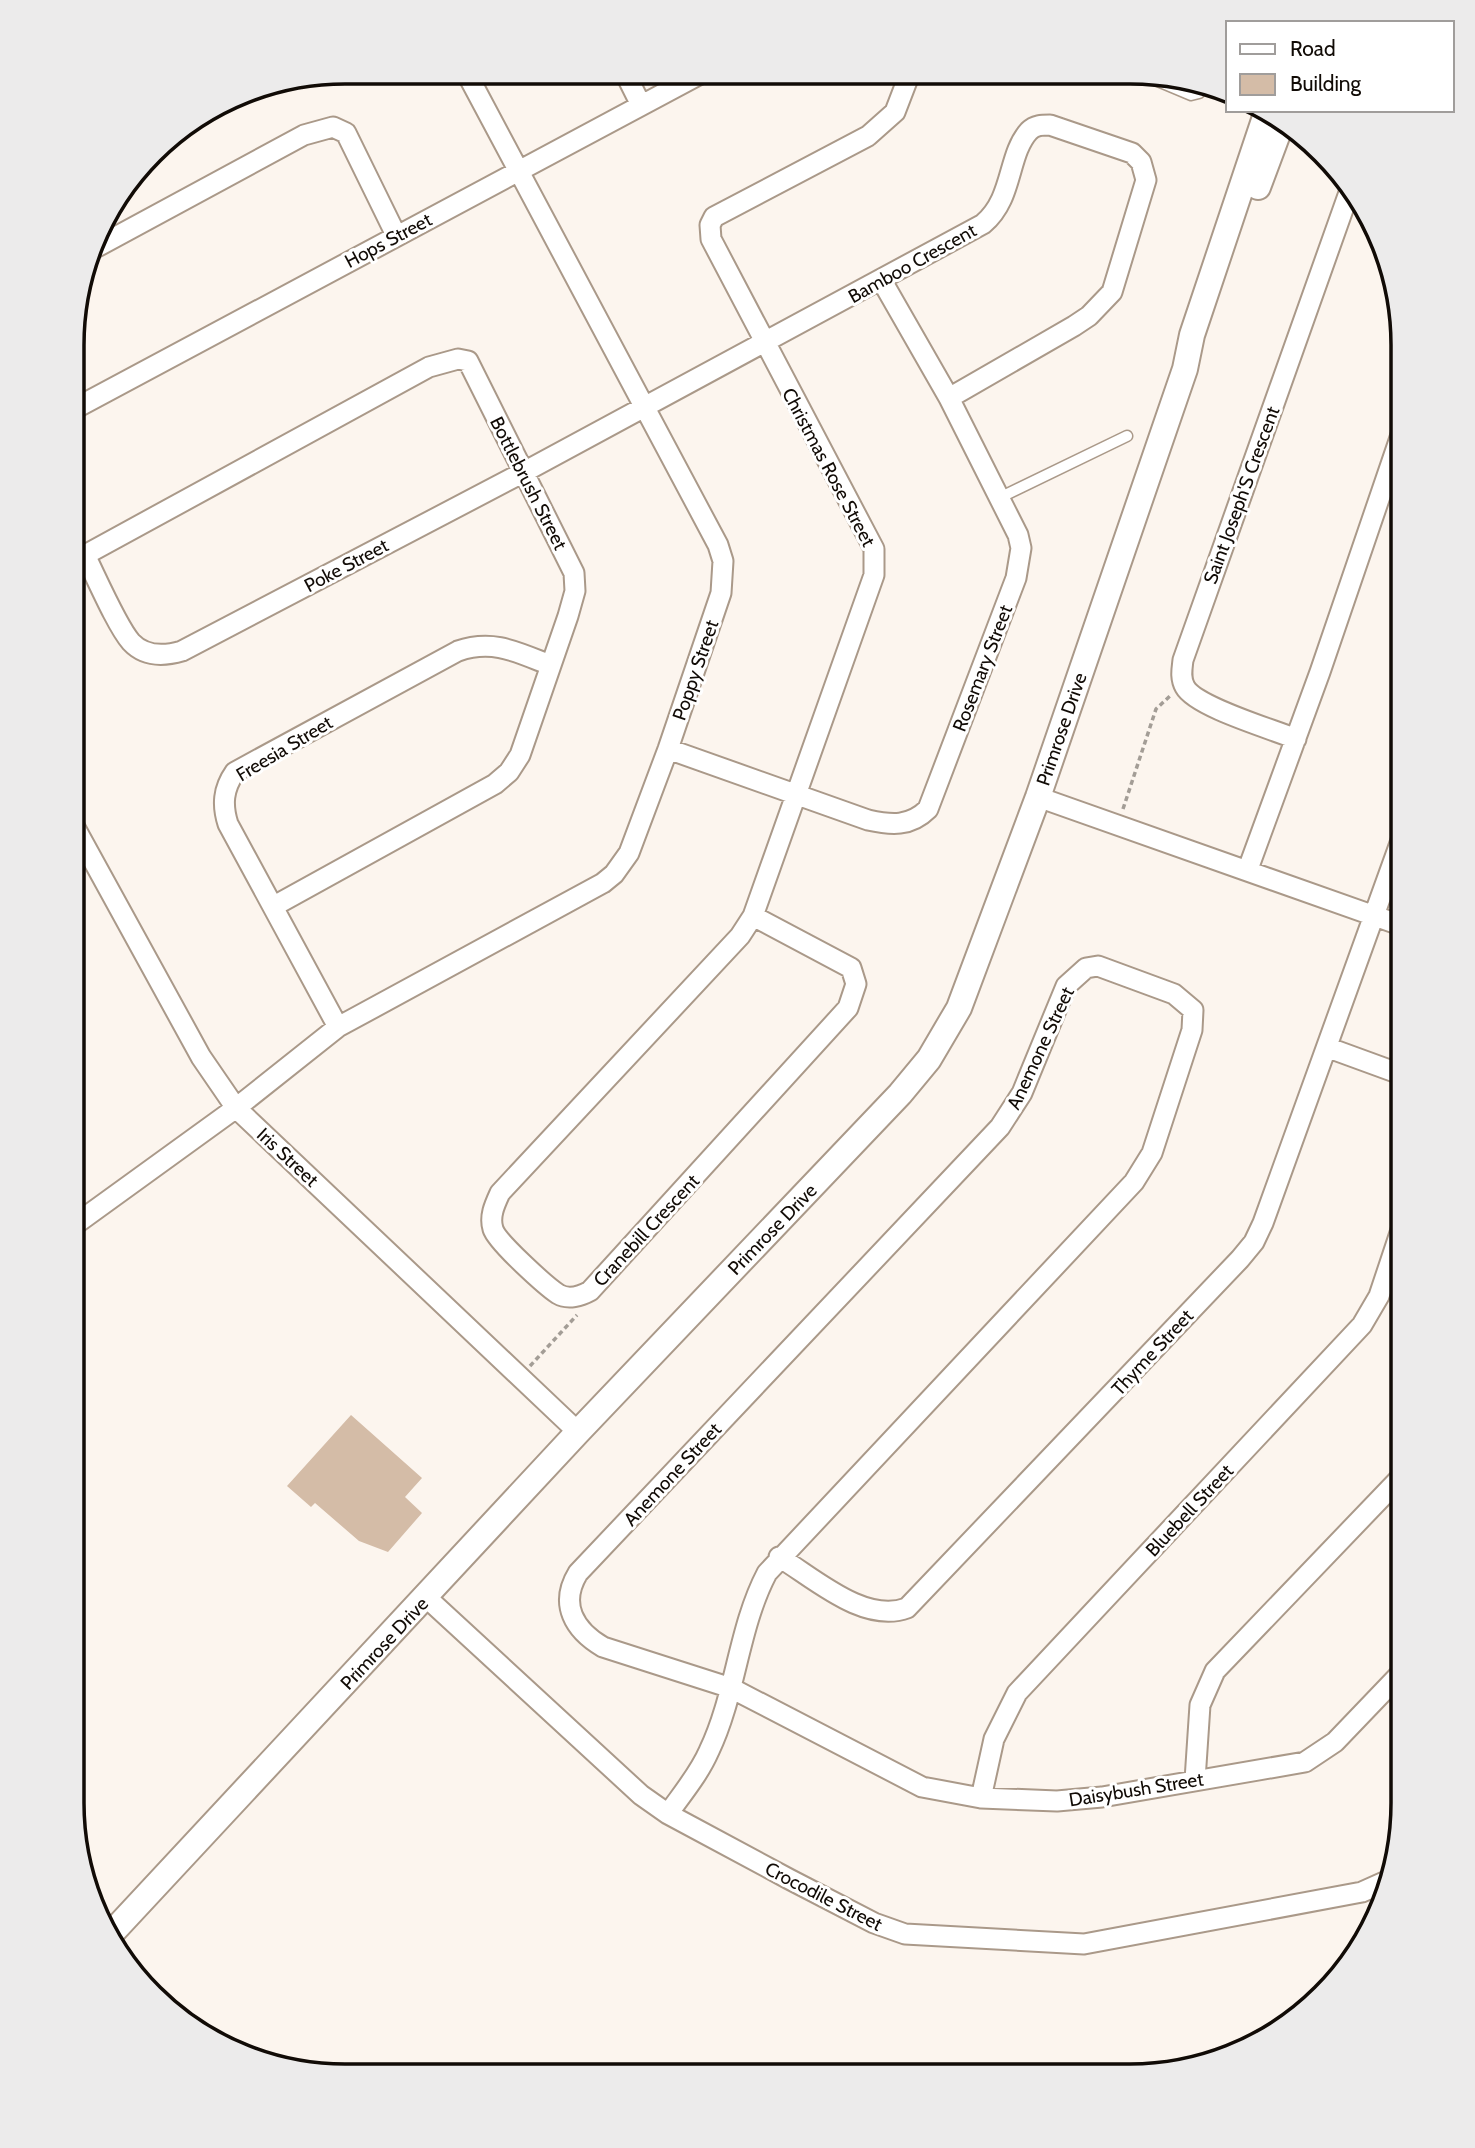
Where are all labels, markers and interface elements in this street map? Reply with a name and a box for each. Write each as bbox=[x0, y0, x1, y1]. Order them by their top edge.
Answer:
legend bbox=[1226, 21, 1454, 112]
text: Road bbox=[1290, 36, 1336, 61]
text: Building bbox=[1290, 71, 1362, 96]
street label: Hops Street bbox=[341, 208, 436, 273]
street label: Bamboo Crescent bbox=[844, 218, 981, 308]
street label: Christmas Rose Street bbox=[777, 384, 880, 551]
street label: Saint Joseph'S Crescent bbox=[1199, 403, 1284, 587]
street label: Bottlebrush Street bbox=[485, 413, 572, 554]
street label: Poke Street bbox=[300, 533, 393, 597]
street label: Rosemary Street bbox=[948, 601, 1017, 735]
street label: Poppy Street bbox=[668, 616, 724, 723]
street label: Primrose Drive bbox=[1031, 669, 1092, 789]
street label: Freesia Street bbox=[232, 710, 337, 786]
street label: Anemone Street bbox=[1002, 983, 1079, 1113]
street label: Iris Street bbox=[252, 1123, 324, 1192]
street label: Cranebill Crescent bbox=[589, 1169, 705, 1291]
street label: Primrose Drive bbox=[723, 1179, 822, 1280]
street label: Thyme Street bbox=[1107, 1304, 1198, 1400]
street label: Anemone Street bbox=[619, 1418, 726, 1531]
street label: Bluebell Street bbox=[1141, 1459, 1238, 1561]
street label: Primrose Drive bbox=[336, 1592, 433, 1694]
street label: Daisybush Street bbox=[1067, 1767, 1206, 1811]
street label: Crocodile Street bbox=[761, 1857, 887, 1936]

